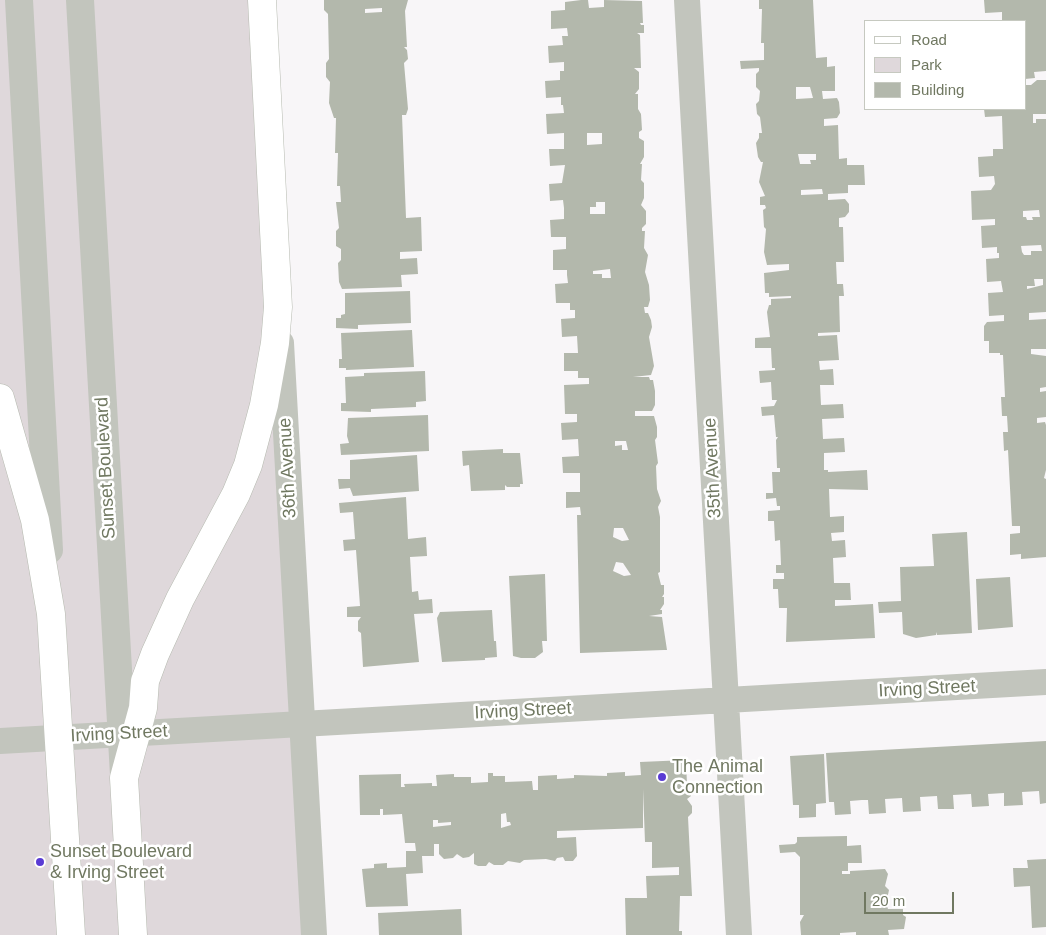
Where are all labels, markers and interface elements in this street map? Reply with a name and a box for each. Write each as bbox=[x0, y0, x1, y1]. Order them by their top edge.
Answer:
legend bbox=[864, 20, 1026, 110]
text: Road bbox=[911, 31, 947, 48]
text: Park bbox=[911, 56, 942, 73]
text: Building bbox=[911, 81, 964, 98]
street label: Sunset Boulevard bbox=[91, 396, 121, 540]
street label: 36th Avenue bbox=[275, 417, 301, 519]
street label: 35th Avenue bbox=[700, 417, 726, 519]
street label: Irving Street bbox=[878, 676, 976, 702]
street label: Irving Street bbox=[474, 698, 572, 724]
street label: Irving Street bbox=[70, 721, 168, 747]
place label: The Animal Connection bbox=[672, 756, 763, 799]
marker: The Animal Connection bbox=[656, 771, 668, 783]
place label: Sunset Boulevard & Irving Street bbox=[50, 841, 192, 884]
marker: Sunset Boulevard & Irving Street bbox=[34, 856, 46, 868]
scale bar bbox=[866, 882, 956, 914]
text: 20 m bbox=[872, 892, 905, 909]

